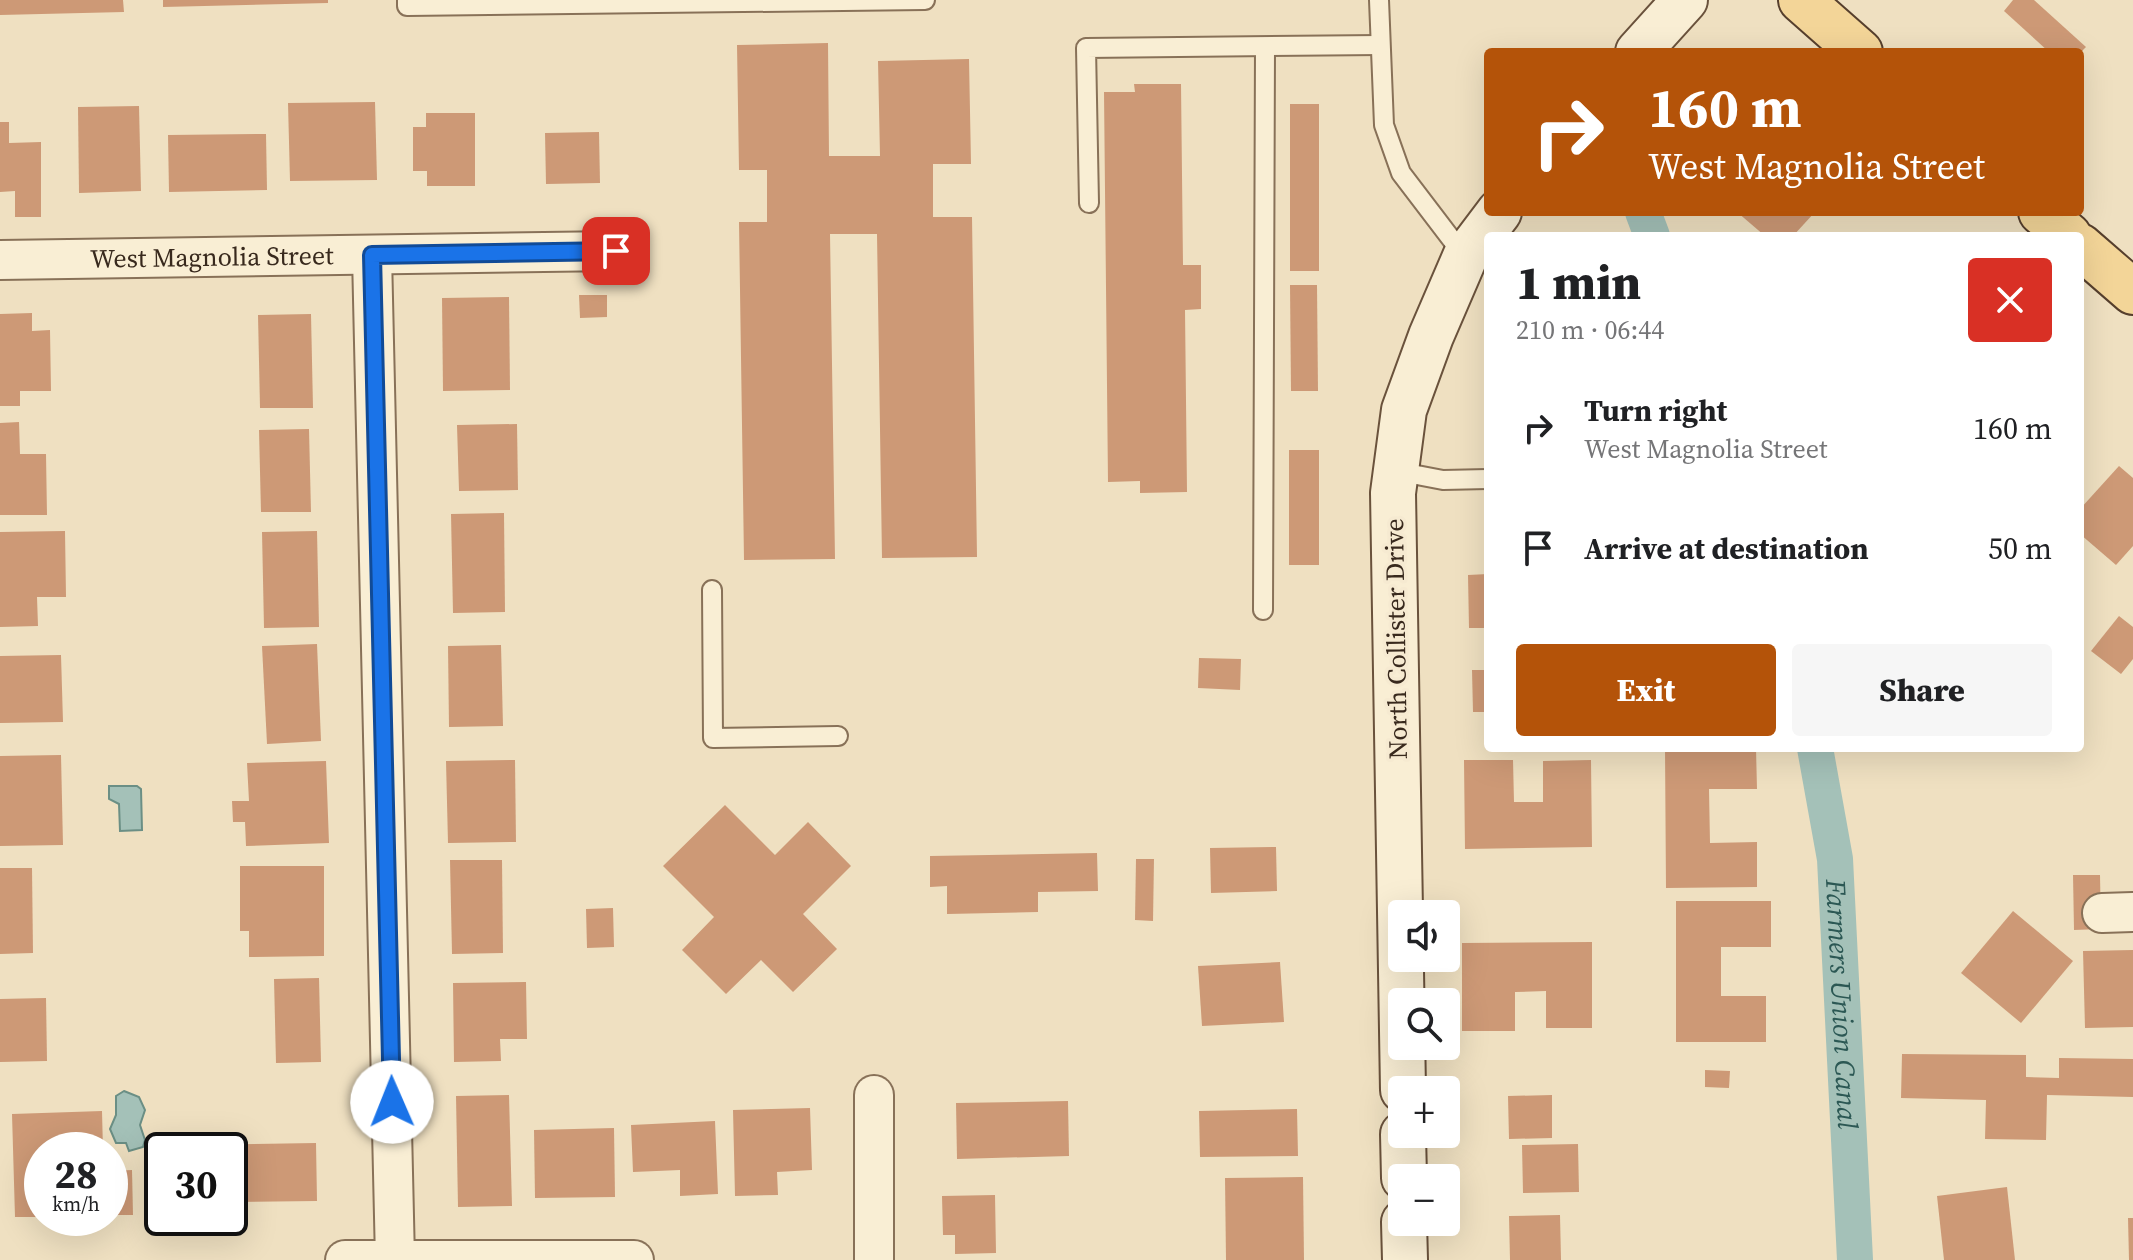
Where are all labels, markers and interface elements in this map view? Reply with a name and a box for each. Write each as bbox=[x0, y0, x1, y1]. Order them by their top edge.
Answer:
text: 160 m bbox=[1648, 69, 1802, 146]
icon: right bbox=[1516, 80, 1620, 184]
text: West Magnolia Street bbox=[1648, 142, 1985, 191]
pin bbox=[582, 217, 650, 285]
icon: arrive bbox=[594, 229, 638, 273]
street label: West Magnolia Street bbox=[90, 237, 335, 277]
text: 1 min bbox=[1516, 249, 1641, 315]
button: close bbox=[1968, 258, 2052, 342]
text: 210 m · 06:44 bbox=[1516, 312, 1664, 348]
text: Turn right bbox=[1584, 390, 1727, 431]
icon: right bbox=[1516, 406, 1560, 450]
text: 160 m bbox=[1973, 408, 2052, 449]
text: West Magnolia Street bbox=[1584, 431, 1827, 467]
street label: North Collister Drive bbox=[1376, 518, 1416, 760]
icon: arrive bbox=[1516, 526, 1560, 570]
text: Arrive at destination bbox=[1584, 528, 1869, 569]
text: 50 m bbox=[1988, 528, 2052, 569]
button: Exit bbox=[1516, 644, 1776, 736]
button: Share bbox=[1792, 644, 2052, 736]
water label: Farmers Union Canal bbox=[1817, 877, 1867, 1130]
map controls bbox=[1388, 900, 1460, 1236]
button: sound bbox=[1388, 900, 1460, 972]
button: search bbox=[1388, 988, 1460, 1060]
position arrow bbox=[350, 1060, 434, 1144]
button: + bbox=[1388, 1076, 1460, 1148]
speed limit sign: 30 bbox=[144, 1132, 248, 1236]
text: 28 bbox=[54, 1147, 98, 1201]
button: − bbox=[1388, 1164, 1460, 1236]
text: km/h bbox=[52, 1190, 100, 1218]

